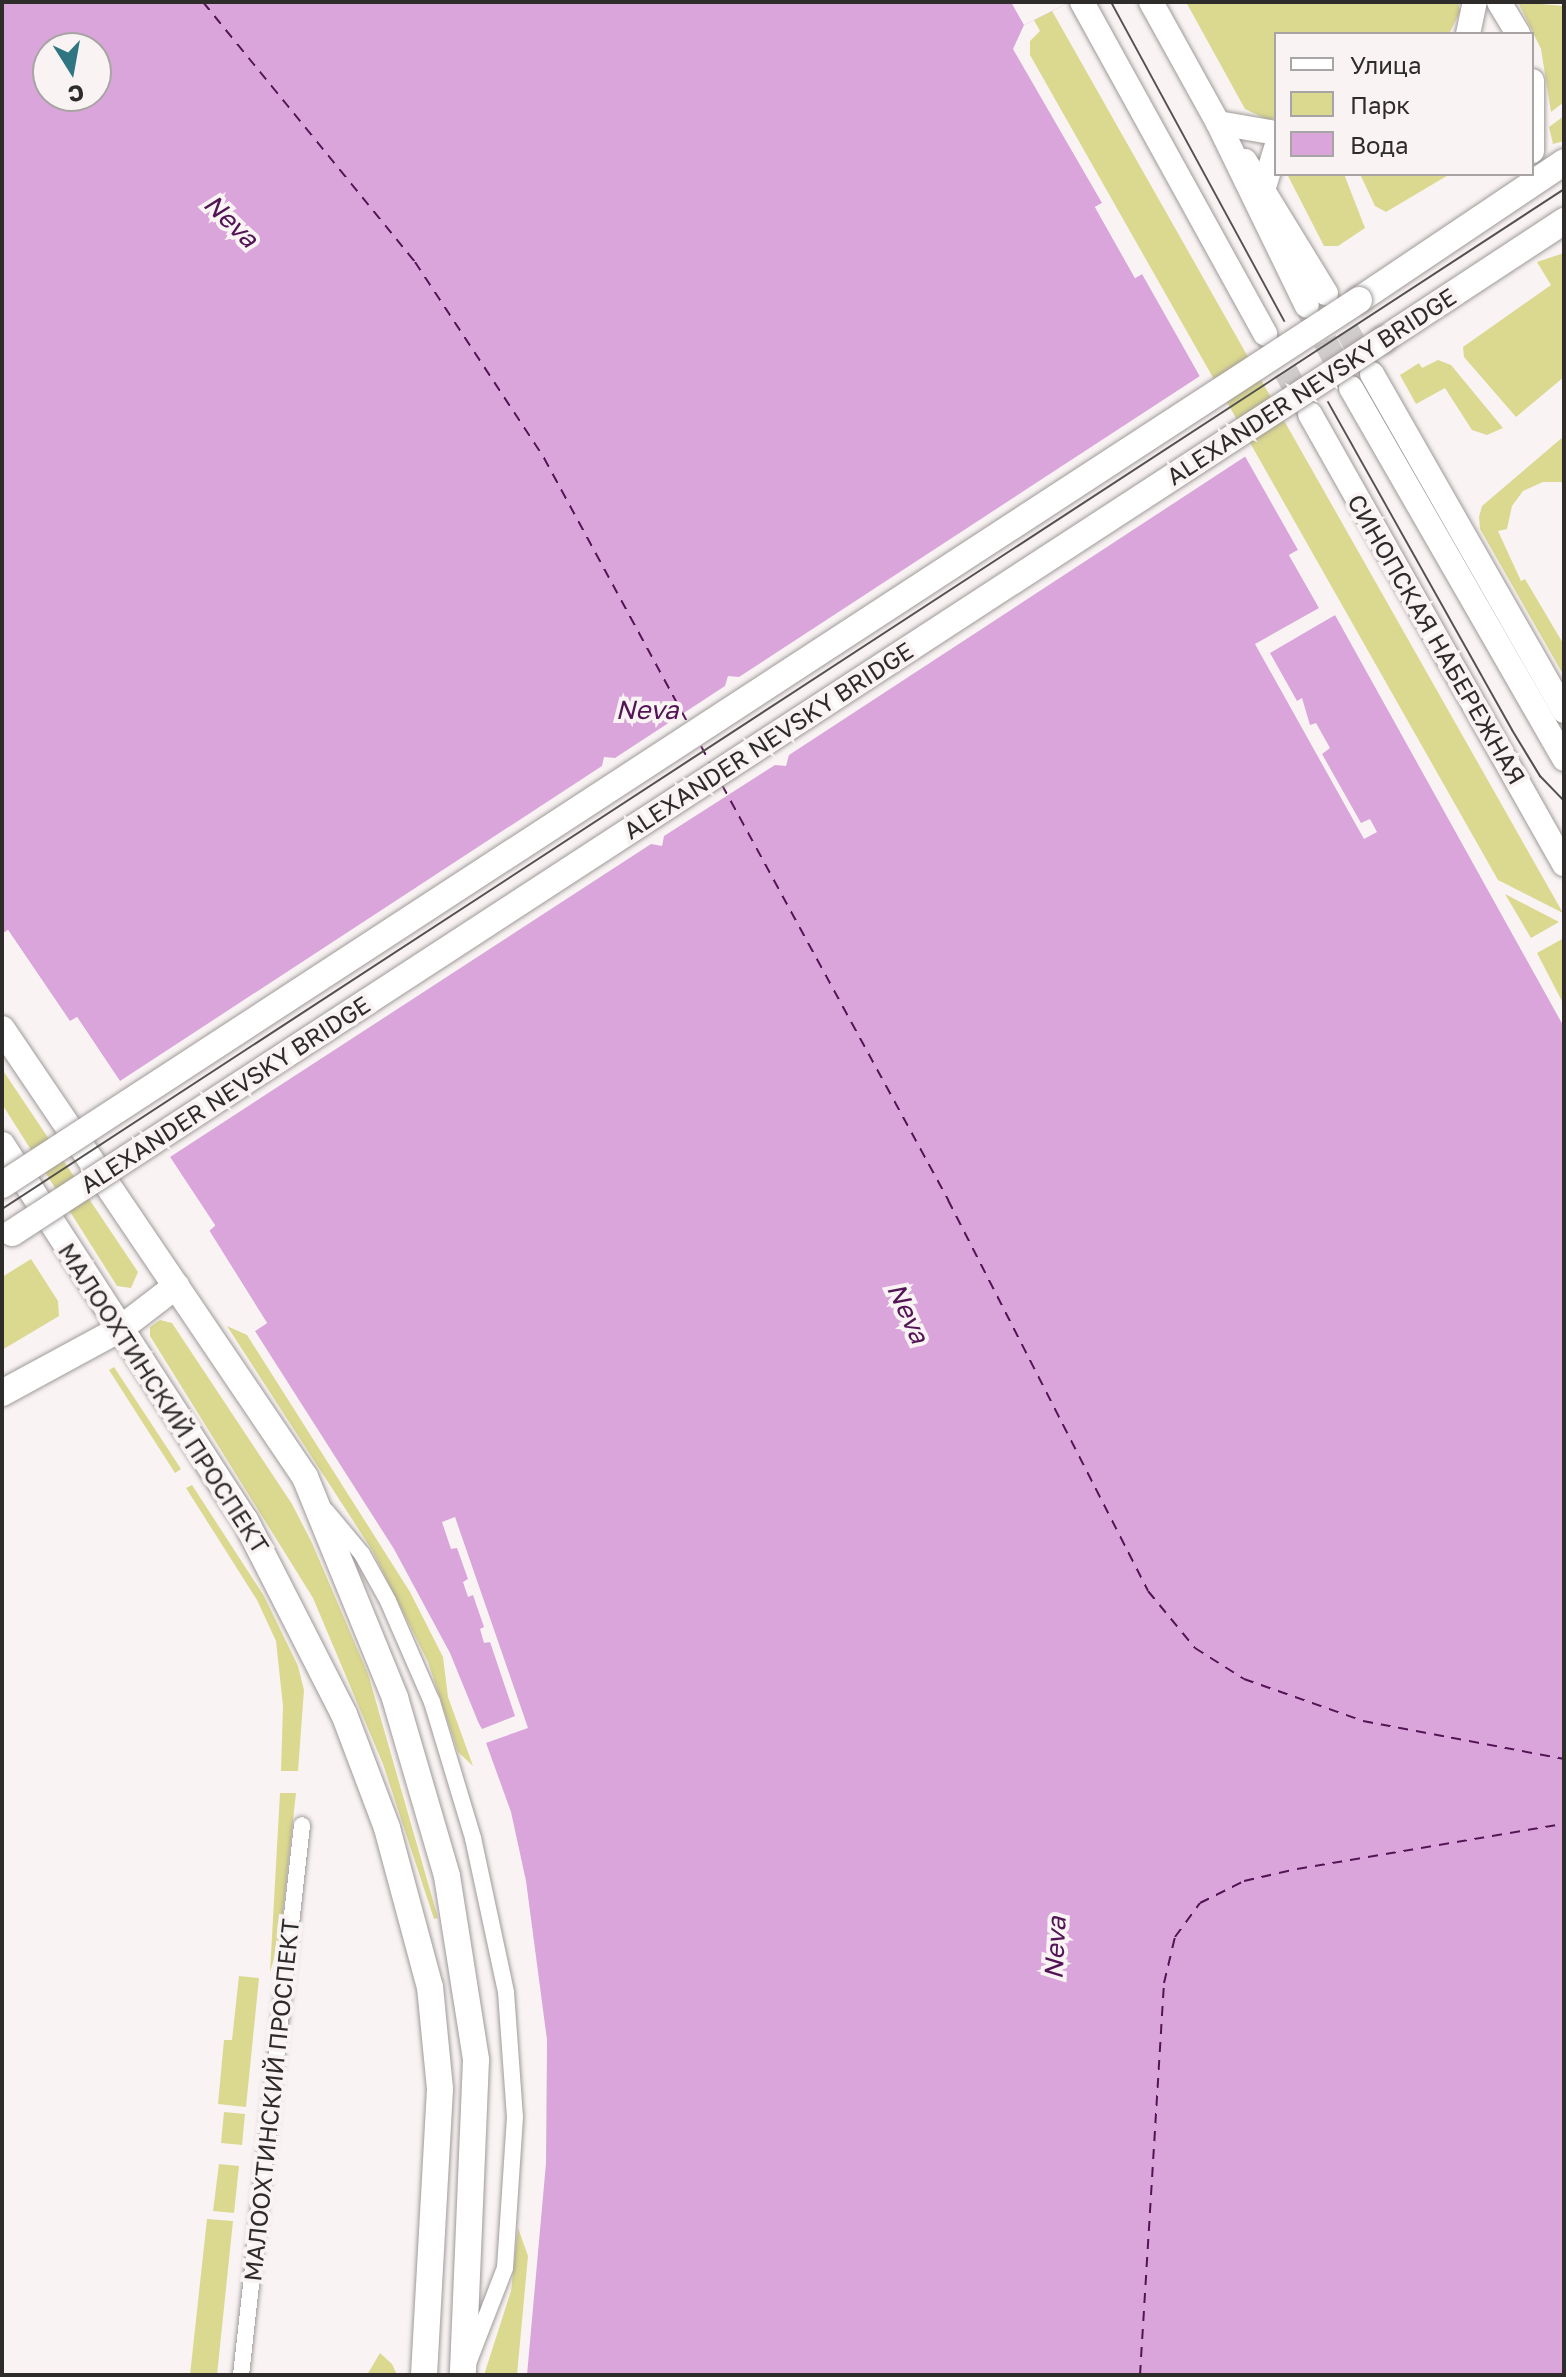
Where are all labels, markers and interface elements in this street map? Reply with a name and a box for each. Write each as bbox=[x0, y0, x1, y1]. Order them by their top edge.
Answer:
north arrow bbox=[32, 32, 112, 112]
legend bbox=[1274, 32, 1534, 176]
text: Улица bbox=[1350, 50, 1422, 79]
text: С bbox=[66, 79, 87, 109]
text: Парк bbox=[1350, 90, 1410, 119]
text: Вода bbox=[1350, 130, 1409, 159]
water label: Neva bbox=[198, 188, 264, 254]
street label: ALEXANDER NEVSKY BRIDGE bbox=[1161, 281, 1461, 491]
street label: СИНОПСКАЯ НАБЕРЕЖНАЯ bbox=[1342, 489, 1532, 789]
street label: ALEXANDER NEVSKY BRIDGE bbox=[618, 635, 918, 845]
water label: Neva bbox=[616, 694, 678, 726]
street label: ALEXANDER NEVSKY BRIDGE bbox=[75, 989, 375, 1199]
street label: МАЛООХТИНСКИЙ ПРОСПЕКТ bbox=[53, 1237, 275, 1559]
water label: Neva bbox=[881, 1278, 935, 1348]
water label: Neva bbox=[1038, 1916, 1072, 1980]
street label: МАЛООХТИНСКИЙ ПРОСПЕКТ bbox=[238, 1917, 304, 2283]

